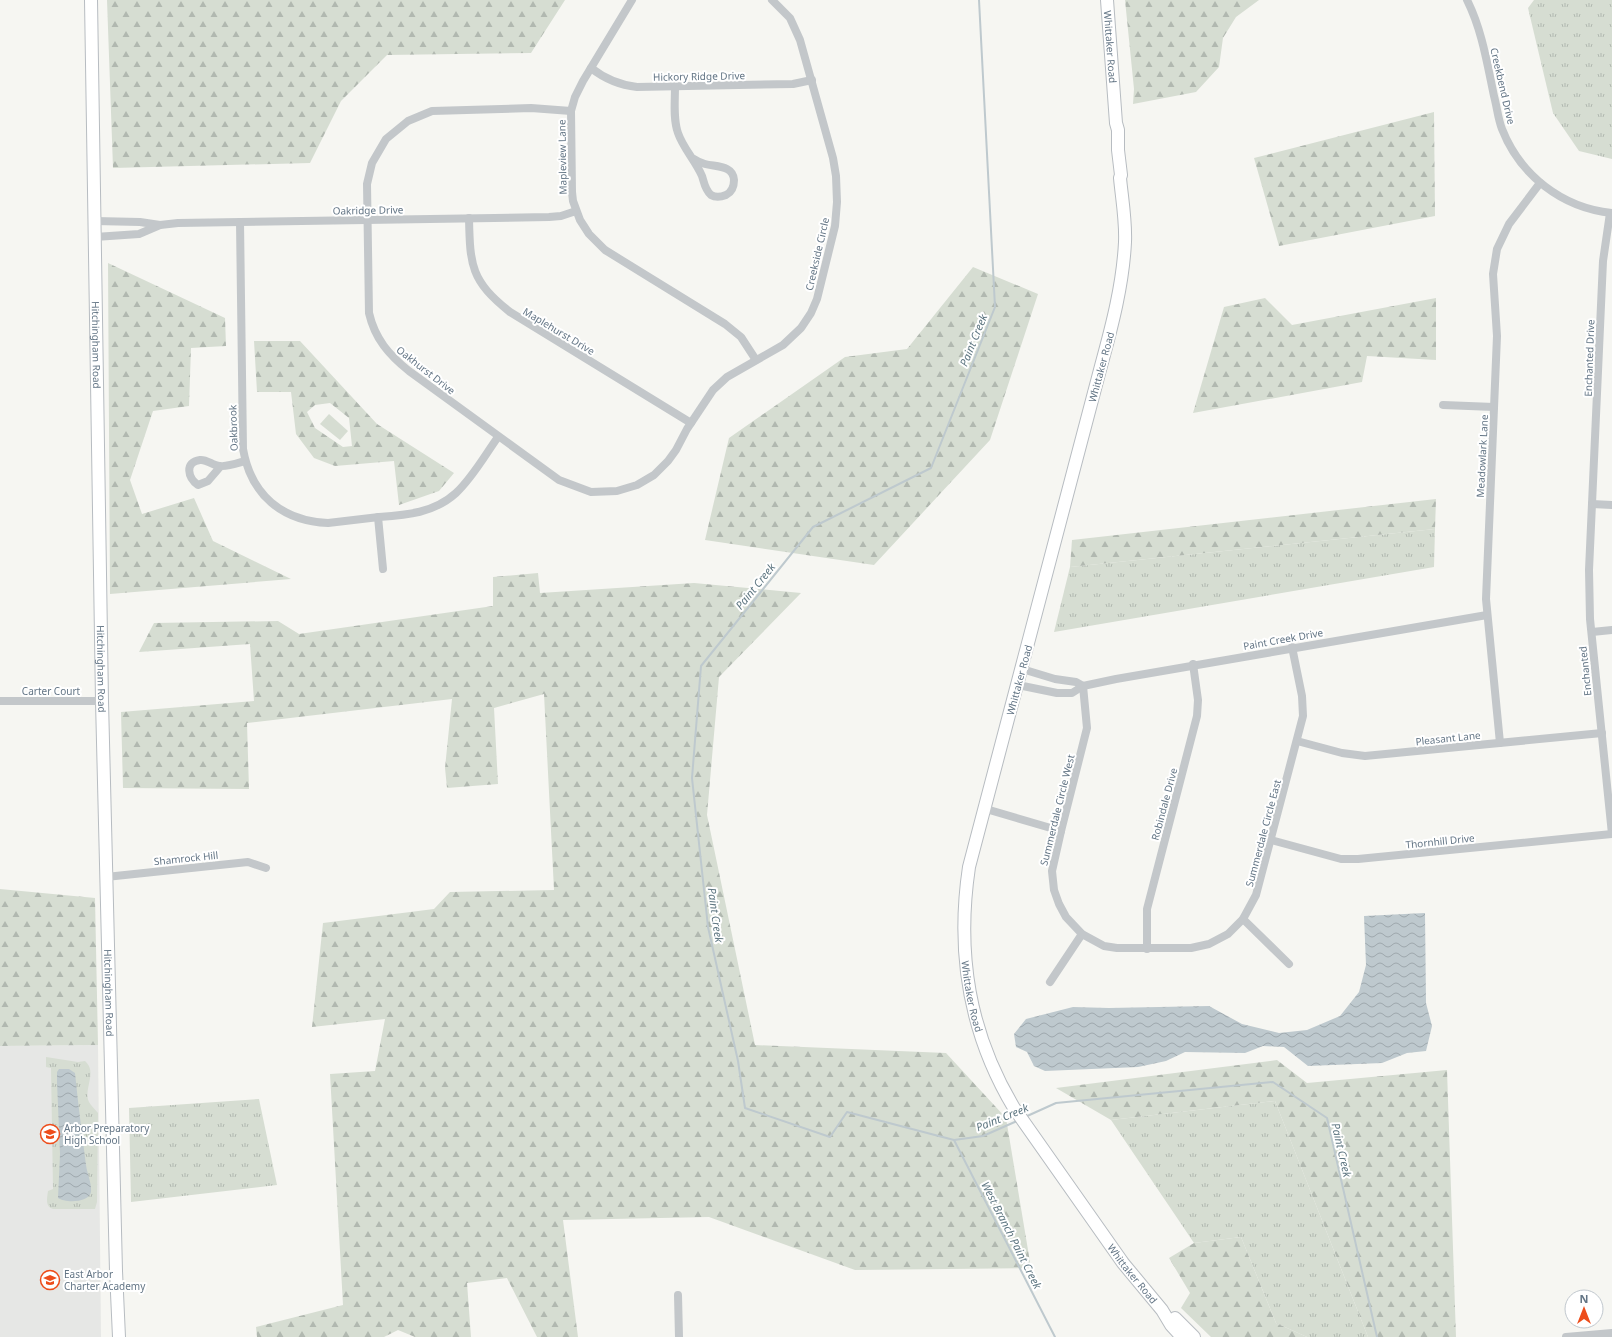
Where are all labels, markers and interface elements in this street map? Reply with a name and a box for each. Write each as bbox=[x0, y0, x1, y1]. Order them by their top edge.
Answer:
street label: Whittaker Road bbox=[1101, 10, 1120, 84]
street label: Creekbend Drive bbox=[1487, 46, 1519, 126]
street label: Hickory Ridge Drive bbox=[653, 68, 746, 84]
street label: Mapleview Lane bbox=[554, 119, 570, 195]
street label: Oakridge Drive bbox=[333, 202, 404, 218]
street label: Creekside Circle bbox=[802, 216, 832, 292]
street label: Hitchingham Road bbox=[89, 301, 104, 389]
street label: Maplehurst Drive bbox=[521, 304, 598, 358]
water label: Paint Creek bbox=[956, 311, 991, 368]
street label: Enchanted Drive bbox=[1581, 319, 1597, 397]
street label: Whittaker Road bbox=[1085, 330, 1117, 404]
street label: Oakhurst Drive bbox=[394, 343, 459, 398]
street label: Oakbrook bbox=[225, 404, 241, 451]
street label: Meadowlark Lane bbox=[1473, 414, 1491, 498]
water label: Paint Creek bbox=[732, 559, 779, 612]
street label: Hitchingham Road bbox=[94, 625, 109, 713]
street label: Paint Creek Drive bbox=[1242, 625, 1324, 653]
street label: Whittaker Road bbox=[1003, 643, 1035, 717]
street label: Enchanted bbox=[1575, 645, 1595, 697]
street label: Carter Court bbox=[22, 684, 81, 698]
street label: Pleasant Lane bbox=[1415, 728, 1482, 748]
street label: Summerdale Circle West bbox=[1036, 753, 1078, 867]
street label: Robindale Drive bbox=[1148, 766, 1180, 842]
street label: Summerdale Circle East bbox=[1242, 777, 1284, 888]
street label: Thornhill Drive bbox=[1405, 830, 1476, 852]
street label: Shamrock Hill bbox=[153, 848, 219, 868]
water label: Paint Creek bbox=[705, 887, 727, 944]
street label: Hitchingham Road bbox=[101, 949, 117, 1037]
street label: Whittaker Road bbox=[959, 960, 986, 1034]
water label: Paint Creek bbox=[974, 1099, 1031, 1134]
place label: Arbor Preparatory High School bbox=[64, 1121, 150, 1147]
water label: Paint Creek bbox=[1328, 1121, 1356, 1179]
school or university icon: Arbor Preparatory High School bbox=[39, 1123, 61, 1145]
water label: West Branch Paint Creek bbox=[978, 1179, 1046, 1292]
street label: Whittaker Road bbox=[1105, 1241, 1161, 1306]
place label: East Arbor Charter Academy bbox=[64, 1267, 146, 1293]
school or university icon: East Arbor Charter Academy bbox=[39, 1269, 61, 1291]
north arrow bbox=[1564, 1289, 1604, 1329]
text: N bbox=[1580, 1291, 1588, 1306]

